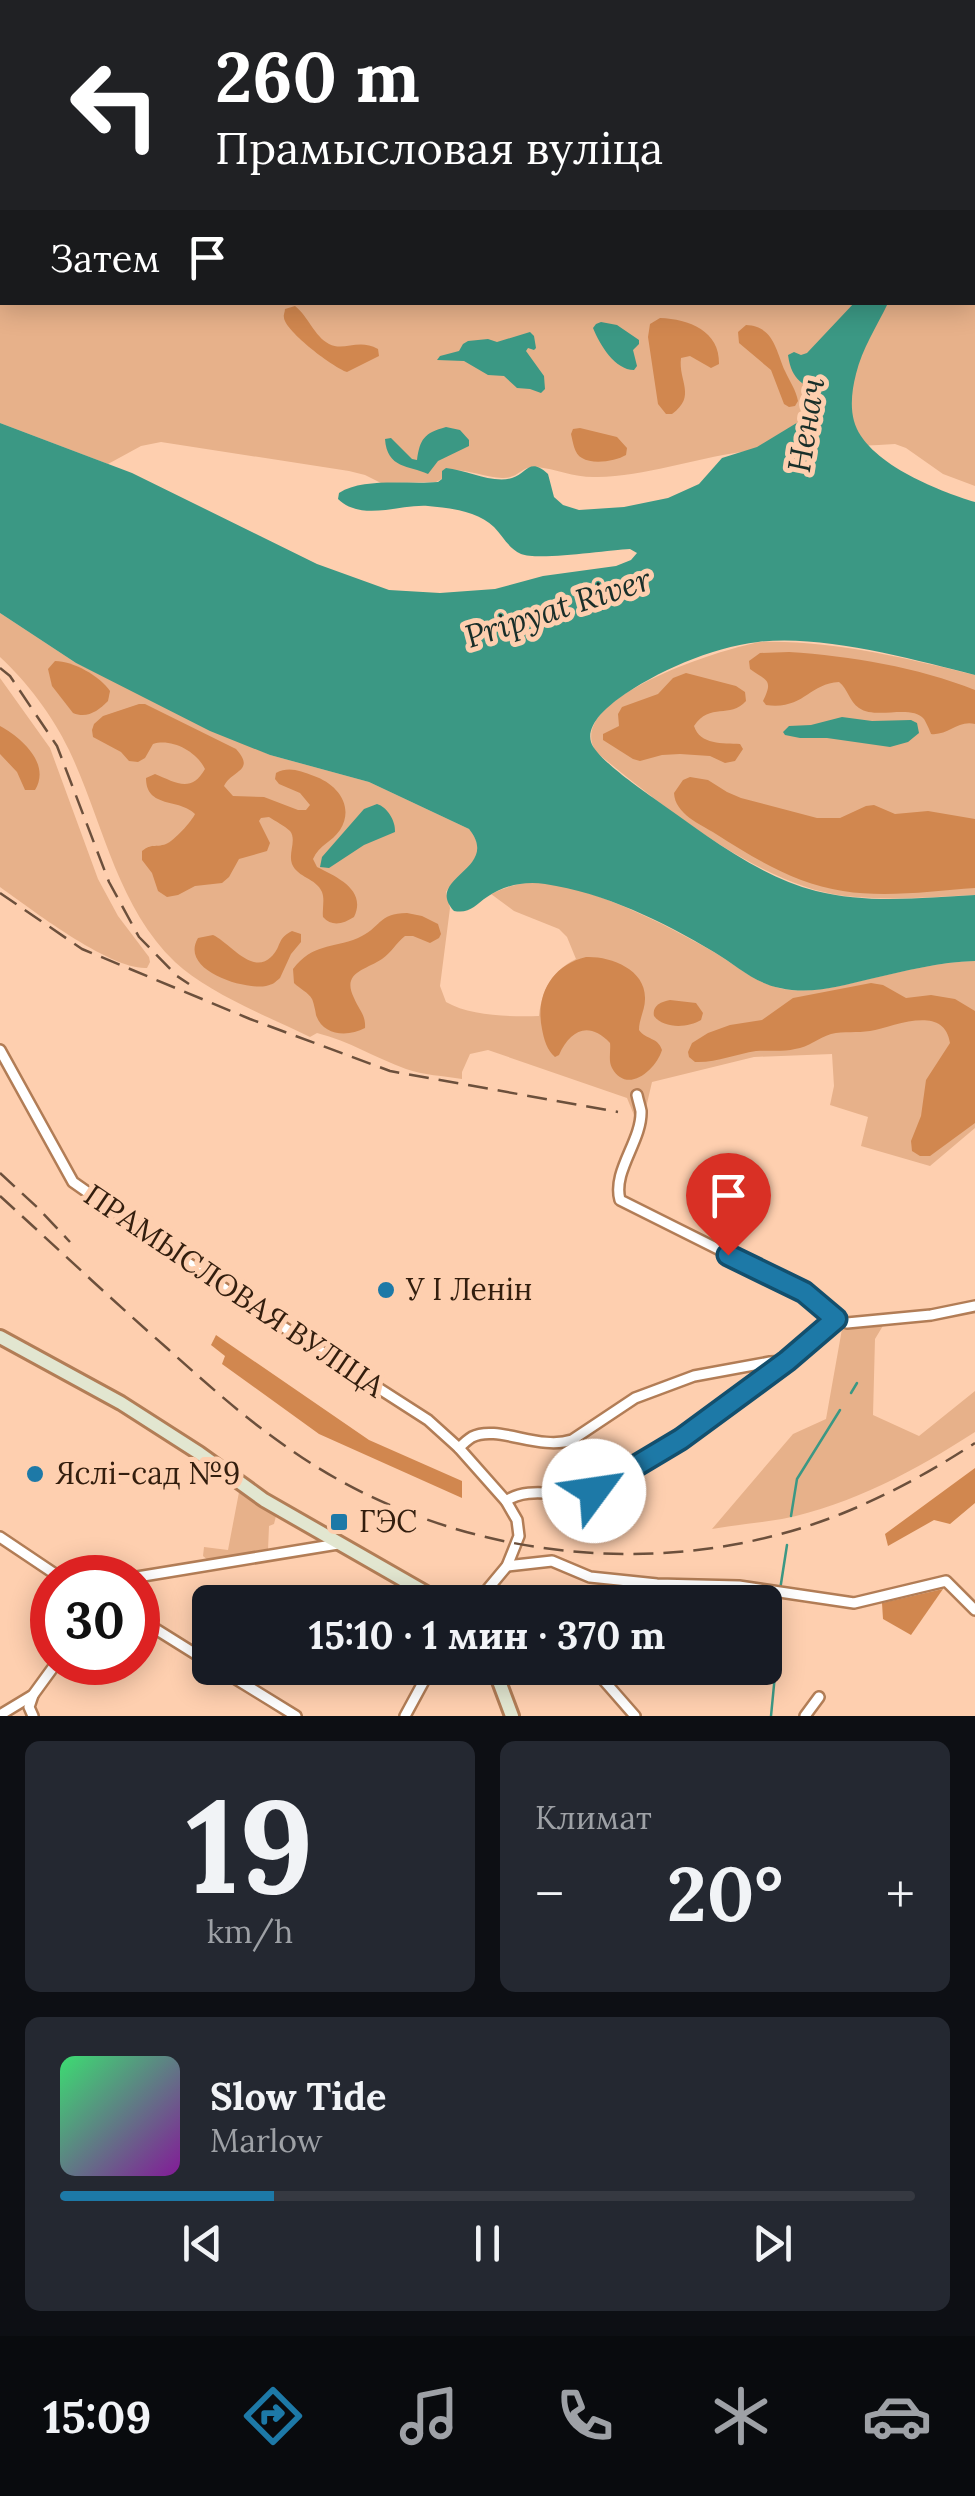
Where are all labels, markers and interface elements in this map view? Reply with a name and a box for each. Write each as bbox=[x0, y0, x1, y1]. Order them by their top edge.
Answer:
text: 260 m bbox=[215, 32, 420, 121]
icon: left bbox=[50, 40, 180, 170]
text: Прамысловая вуліца bbox=[215, 119, 663, 176]
icon: arrive bbox=[180, 230, 235, 285]
text: Затем bbox=[50, 234, 160, 282]
water label: Ненач bbox=[778, 374, 833, 475]
water label: Pripyat River bbox=[460, 558, 657, 657]
pin bbox=[686, 1153, 771, 1256]
icon: arrive bbox=[701, 1168, 756, 1223]
street label: ПРАМЫСЛОВАЯ ВУЛІЦА bbox=[77, 1175, 393, 1406]
place label: У І Ленін bbox=[405, 1270, 532, 1308]
marker: У І Ленін bbox=[375, 1279, 397, 1301]
position arrow bbox=[542, 1439, 646, 1543]
place label: Яслі-сад №9 bbox=[55, 1454, 240, 1492]
marker: Яслі-сад №9 bbox=[24, 1463, 46, 1485]
place label: ГЭС bbox=[359, 1502, 417, 1540]
marker: ГЭС bbox=[328, 1511, 350, 1533]
speed limit sign: 30 bbox=[30, 1555, 160, 1685]
text: 15:10 · 1 мин · 370 m bbox=[309, 1611, 665, 1659]
text: 19 bbox=[186, 1762, 314, 1929]
text: Климат bbox=[535, 1797, 652, 1838]
text: 20° bbox=[667, 1846, 783, 1942]
text: − bbox=[535, 1859, 564, 1929]
text: + bbox=[886, 1859, 915, 1929]
text: km/h bbox=[207, 1911, 293, 1952]
text: Slow Tide bbox=[210, 2072, 387, 2120]
text: Marlow bbox=[210, 2120, 322, 2161]
icon: previous bbox=[175, 2216, 230, 2271]
icon: pause bbox=[460, 2216, 515, 2271]
icon: next bbox=[745, 2216, 800, 2271]
icon: directions bbox=[238, 2381, 308, 2451]
icon: music bbox=[394, 2381, 464, 2451]
icon: phone bbox=[550, 2381, 620, 2451]
icon: climate bbox=[706, 2381, 776, 2451]
icon: car bbox=[862, 2381, 932, 2451]
text: 15:09 bbox=[43, 2388, 151, 2445]

